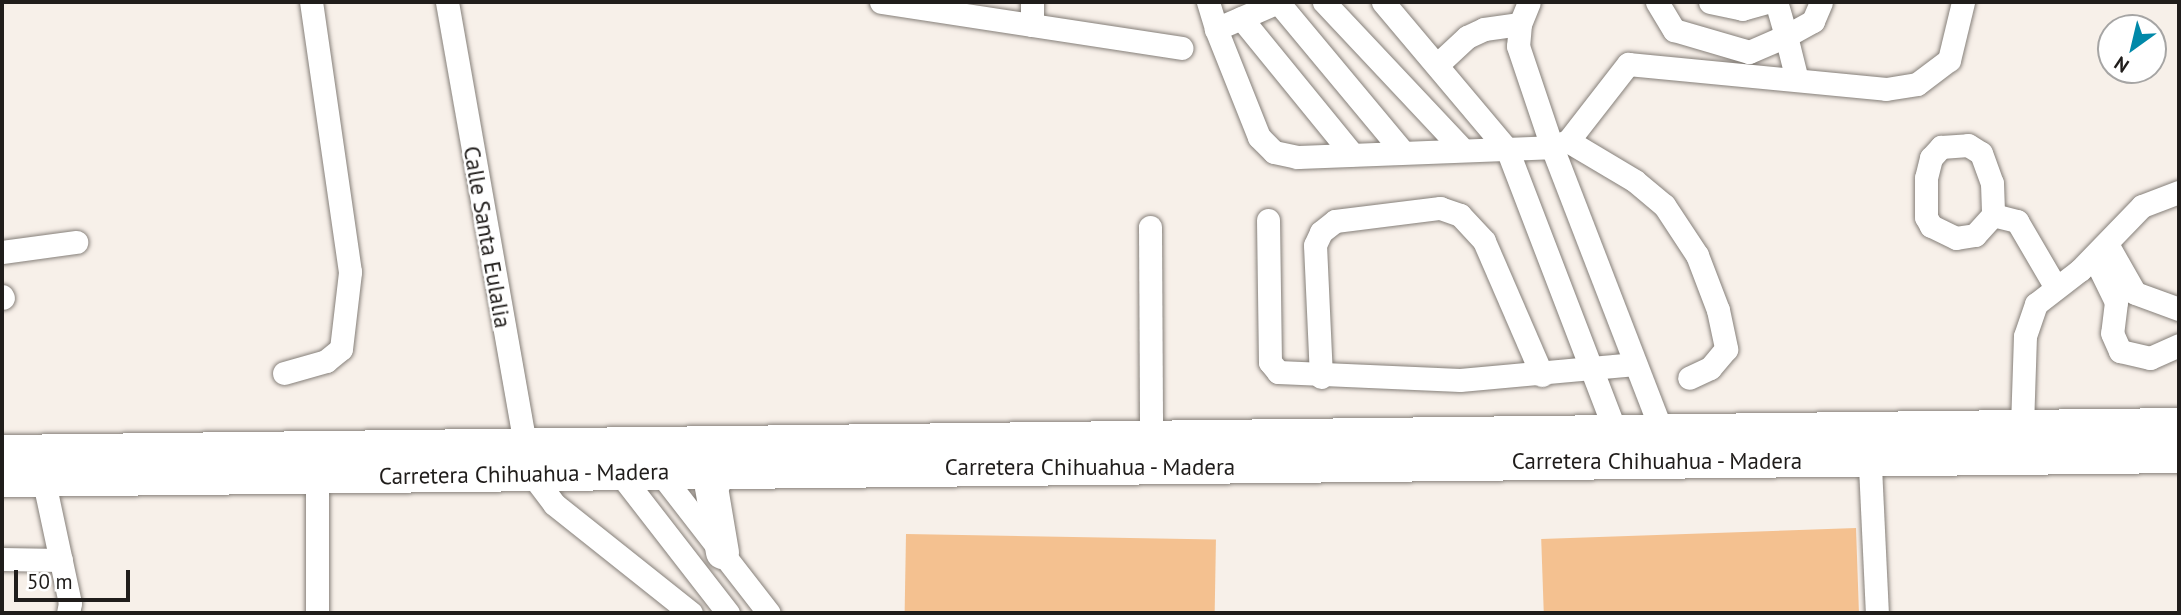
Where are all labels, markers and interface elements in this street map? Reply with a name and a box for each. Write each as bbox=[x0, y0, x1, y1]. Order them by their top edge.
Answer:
north arrow bbox=[2097, 14, 2167, 84]
text: N bbox=[2109, 51, 2133, 78]
street label: Calle Santa Eulalia bbox=[457, 144, 517, 330]
street label: Carretera Chihuahua - Madera bbox=[1510, 447, 1804, 475]
street label: Carretera Chihuahua - Madera bbox=[943, 453, 1237, 481]
street label: Carretera Chihuahua - Madera bbox=[377, 458, 671, 490]
scale bar bbox=[18, 556, 133, 600]
text: 50 m bbox=[27, 568, 73, 595]

